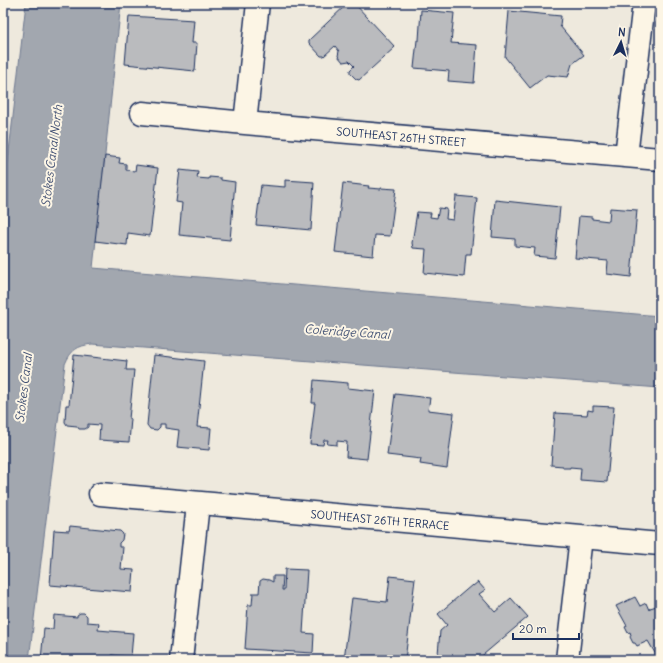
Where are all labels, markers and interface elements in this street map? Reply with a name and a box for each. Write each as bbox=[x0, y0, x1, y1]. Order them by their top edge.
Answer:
north arrow bbox=[601, 22, 641, 62]
text: N bbox=[617, 25, 626, 39]
water label: Stokes Canal North bbox=[38, 103, 65, 208]
street label: SOUTHEAST 26TH STREET bbox=[336, 124, 467, 150]
water label: Coleridge Canal bbox=[304, 321, 392, 342]
water label: Stokes Canal bbox=[12, 350, 35, 423]
street label: SOUTHEAST 26TH TERRACE bbox=[310, 507, 450, 533]
scale bar bbox=[513, 615, 579, 641]
text: 20 m bbox=[519, 621, 547, 636]

